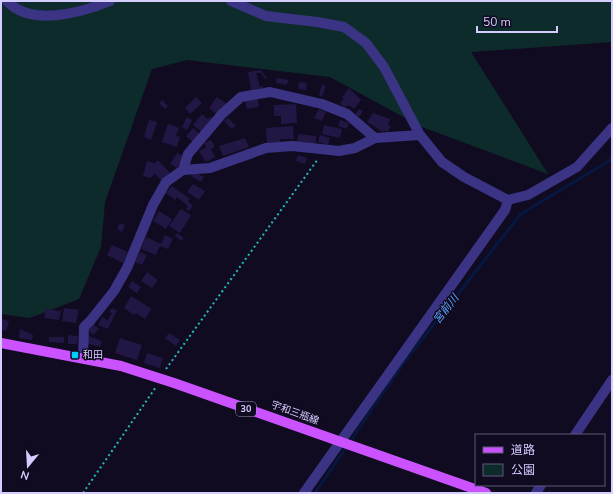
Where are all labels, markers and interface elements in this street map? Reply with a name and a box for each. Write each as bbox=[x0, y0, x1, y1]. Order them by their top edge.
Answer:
scale bar bbox=[477, 8, 557, 34]
text: 50 m bbox=[483, 14, 511, 30]
water label: 宮前川 bbox=[430, 291, 463, 327]
place label: 和田 bbox=[83, 348, 103, 362]
marker: 和田 bbox=[70, 350, 80, 360]
street label: 宇和三瓶線 bbox=[269, 398, 321, 428]
road number: 30 bbox=[236, 402, 256, 416]
legend bbox=[475, 434, 605, 486]
text: 道路 bbox=[511, 442, 535, 458]
north arrow bbox=[8, 446, 48, 486]
text: 公園 bbox=[511, 462, 535, 478]
text: N bbox=[19, 467, 31, 483]

